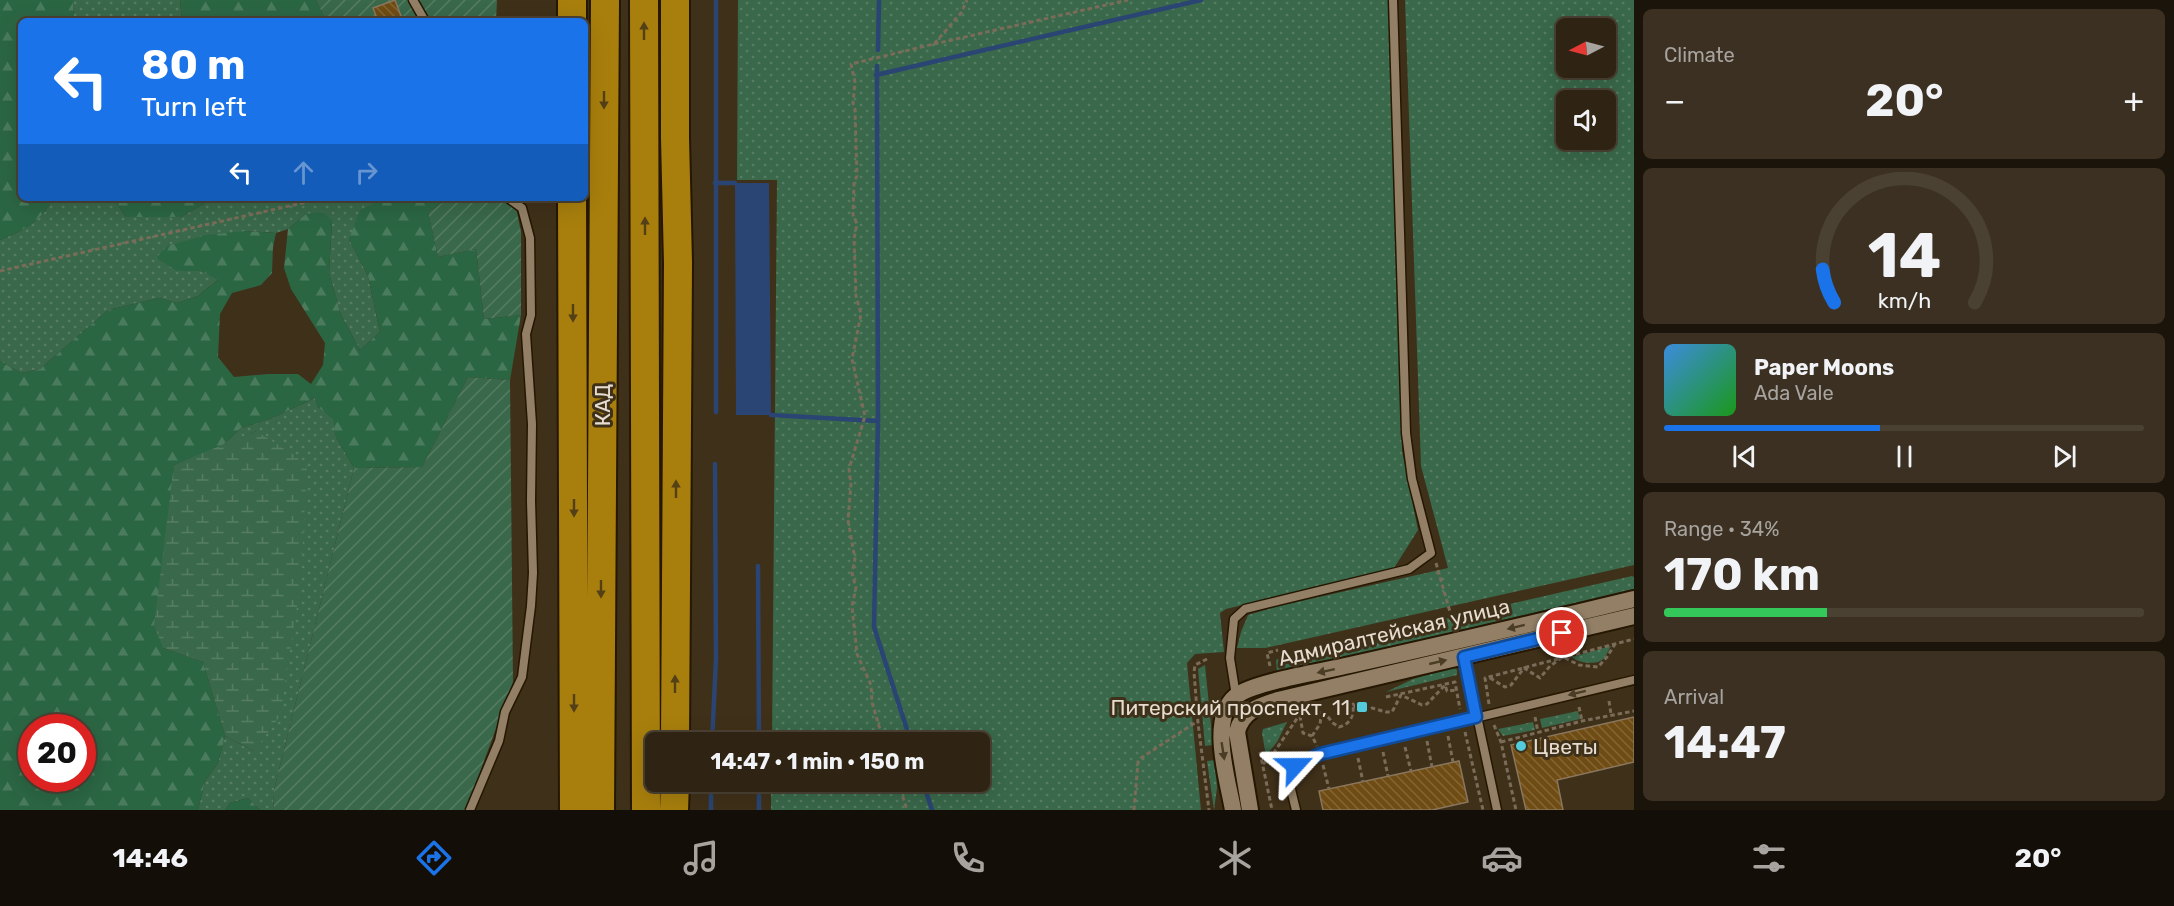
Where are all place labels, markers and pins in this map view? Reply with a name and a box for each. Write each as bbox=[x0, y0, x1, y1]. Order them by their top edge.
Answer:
pin bbox=[1536, 607, 1587, 658]
place label: Питерский проспект, 11 bbox=[1110, 695, 1350, 720]
marker: Питерский проспект, 11 bbox=[1355, 700, 1369, 714]
place label: Цветы bbox=[1533, 734, 1598, 759]
marker: Цветы bbox=[1514, 739, 1528, 753]

